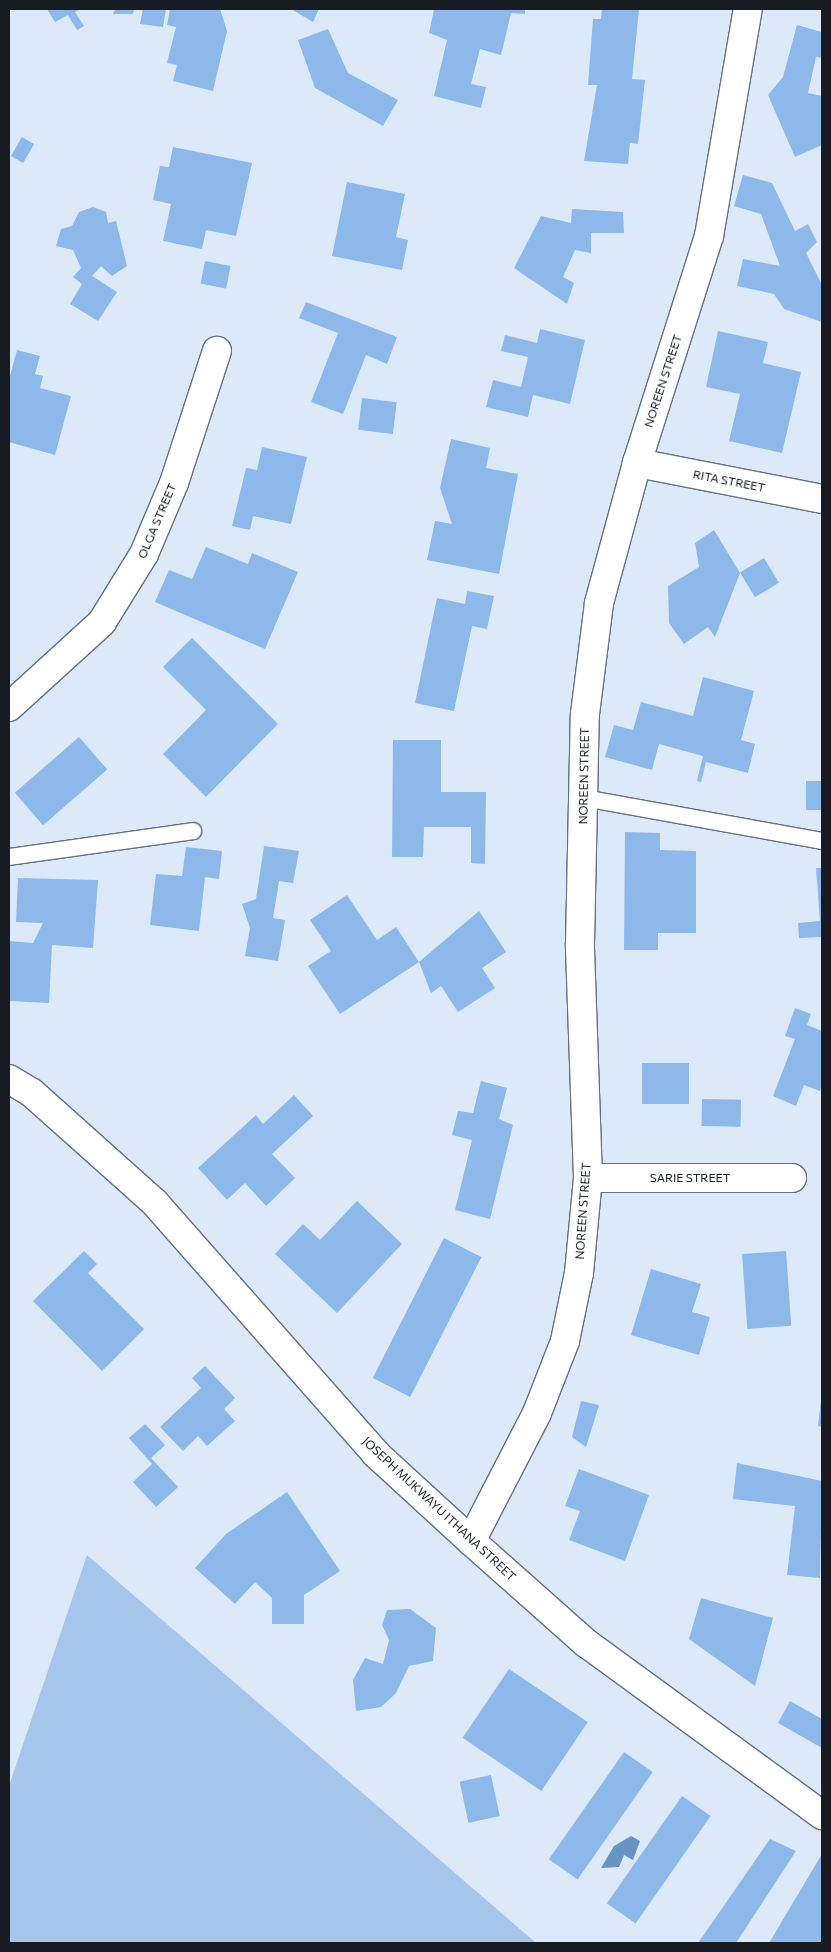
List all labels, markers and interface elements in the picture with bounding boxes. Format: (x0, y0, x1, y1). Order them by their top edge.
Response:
street label: NOREEN STREET (641, 333, 685, 429)
street label: RITA STREET (692, 467, 766, 495)
street label: OLGA STREET (135, 481, 179, 561)
street label: NOREEN STREET (576, 727, 592, 825)
street label: NOREEN STREET (572, 1162, 594, 1260)
street label: SARIE STREET (650, 1171, 730, 1185)
street label: JOSEPH MUKWAYU ITHANA STREET (359, 1434, 519, 1584)

